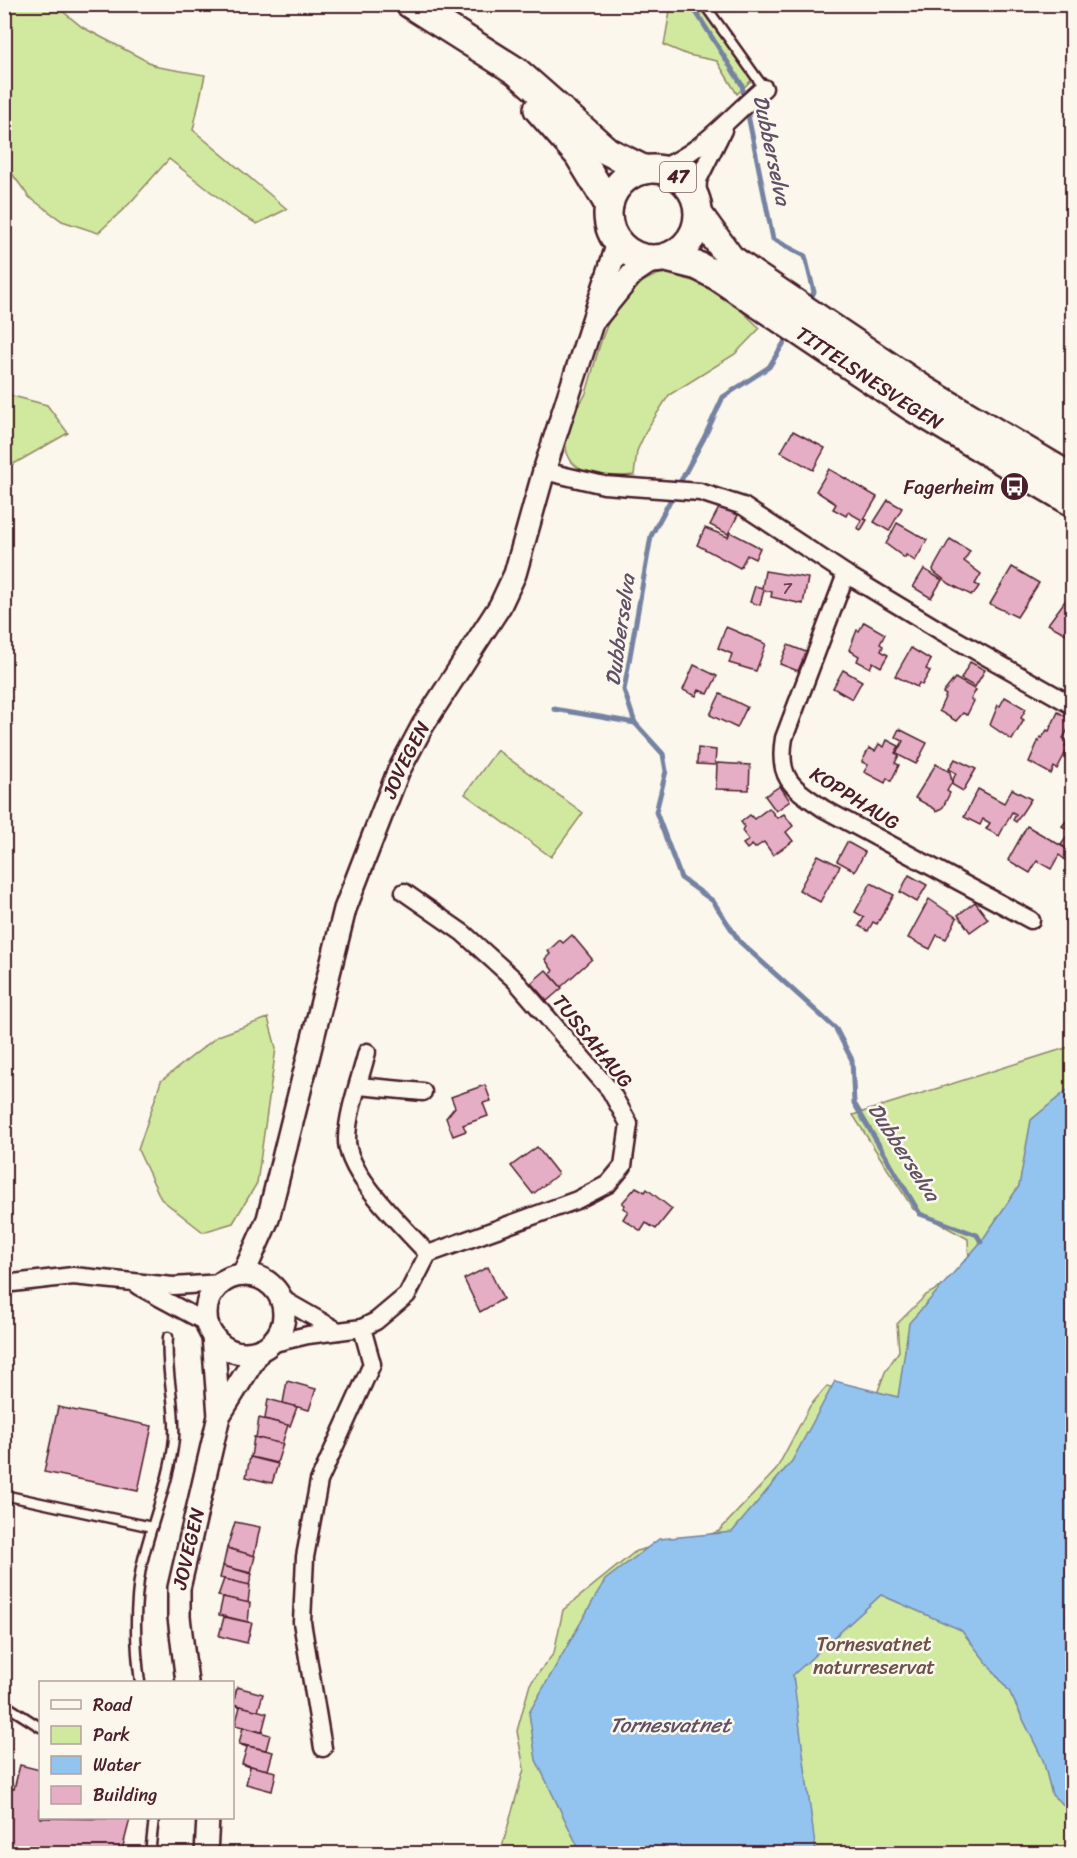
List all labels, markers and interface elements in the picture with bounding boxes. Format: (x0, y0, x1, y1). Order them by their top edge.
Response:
water label: Dubberselva (742, 91, 803, 210)
road number: 47 (660, 162, 696, 192)
street label: TITTELSNESVEGEN (788, 317, 950, 440)
place label: Fagerheim (903, 470, 994, 505)
bus stop icon: Fagerheim (999, 471, 1031, 503)
water label: Dubberselva (593, 570, 647, 688)
house number: 7 (782, 574, 792, 603)
street label: JOVEGEN (372, 715, 440, 805)
street label: KOPPHAUG (803, 757, 907, 840)
street label: TUSSAHAUG (543, 986, 642, 1096)
water label: Dubberselva (858, 1095, 951, 1211)
street label: JOVEGEN (162, 1504, 215, 1594)
park label: Tornesvatnet naturreservat (813, 1627, 935, 1685)
legend (39, 1681, 234, 1819)
text: Road (93, 1689, 133, 1721)
water label: Tornesvatnet (610, 1706, 733, 1744)
text: Park (93, 1719, 130, 1751)
text: Water (93, 1749, 142, 1781)
text: Building (93, 1779, 157, 1811)

